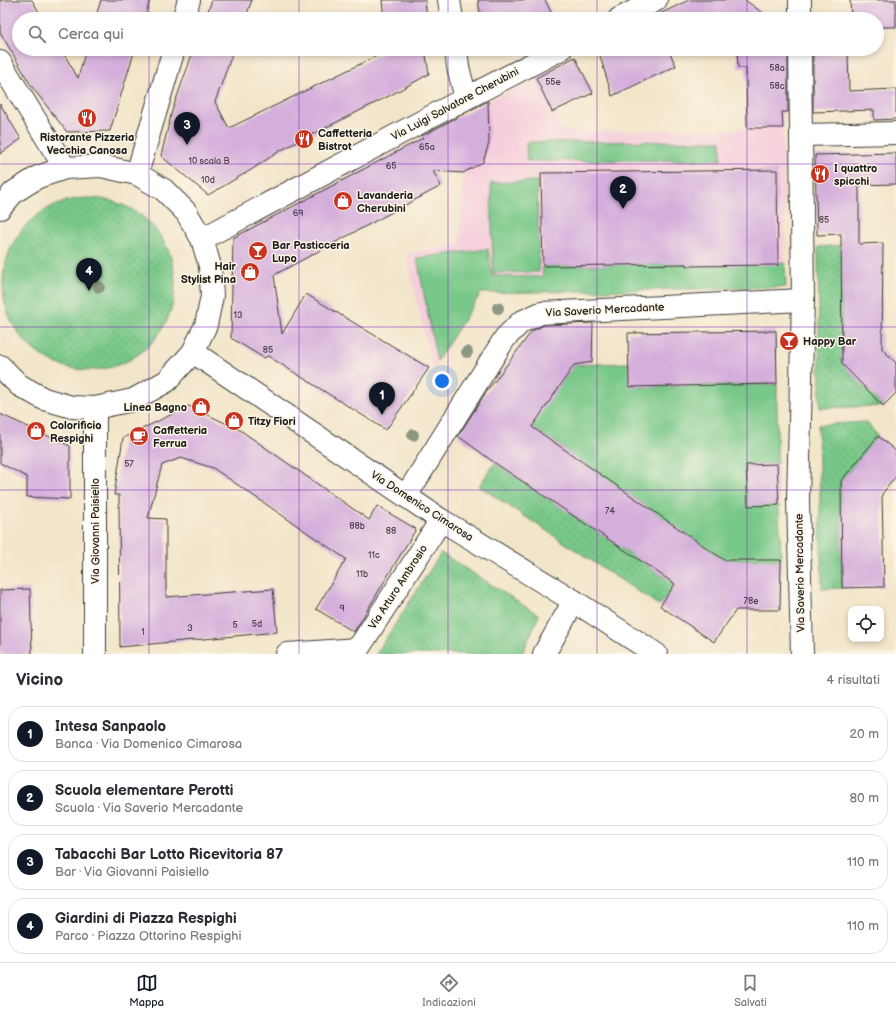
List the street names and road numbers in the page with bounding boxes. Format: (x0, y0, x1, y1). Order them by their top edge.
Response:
street label: Via Luigi Salvatore Cherubini (389, 65, 521, 143)
street label: Via Saverio Mercadante (545, 300, 665, 320)
street label: Via Domenico Cimarosa (368, 468, 476, 544)
street label: Via Giovanni Paisiello (89, 478, 102, 584)
street label: Via Saverio Mercadante (792, 513, 808, 633)
street label: Via Arturo Ambrosio (366, 542, 430, 632)

